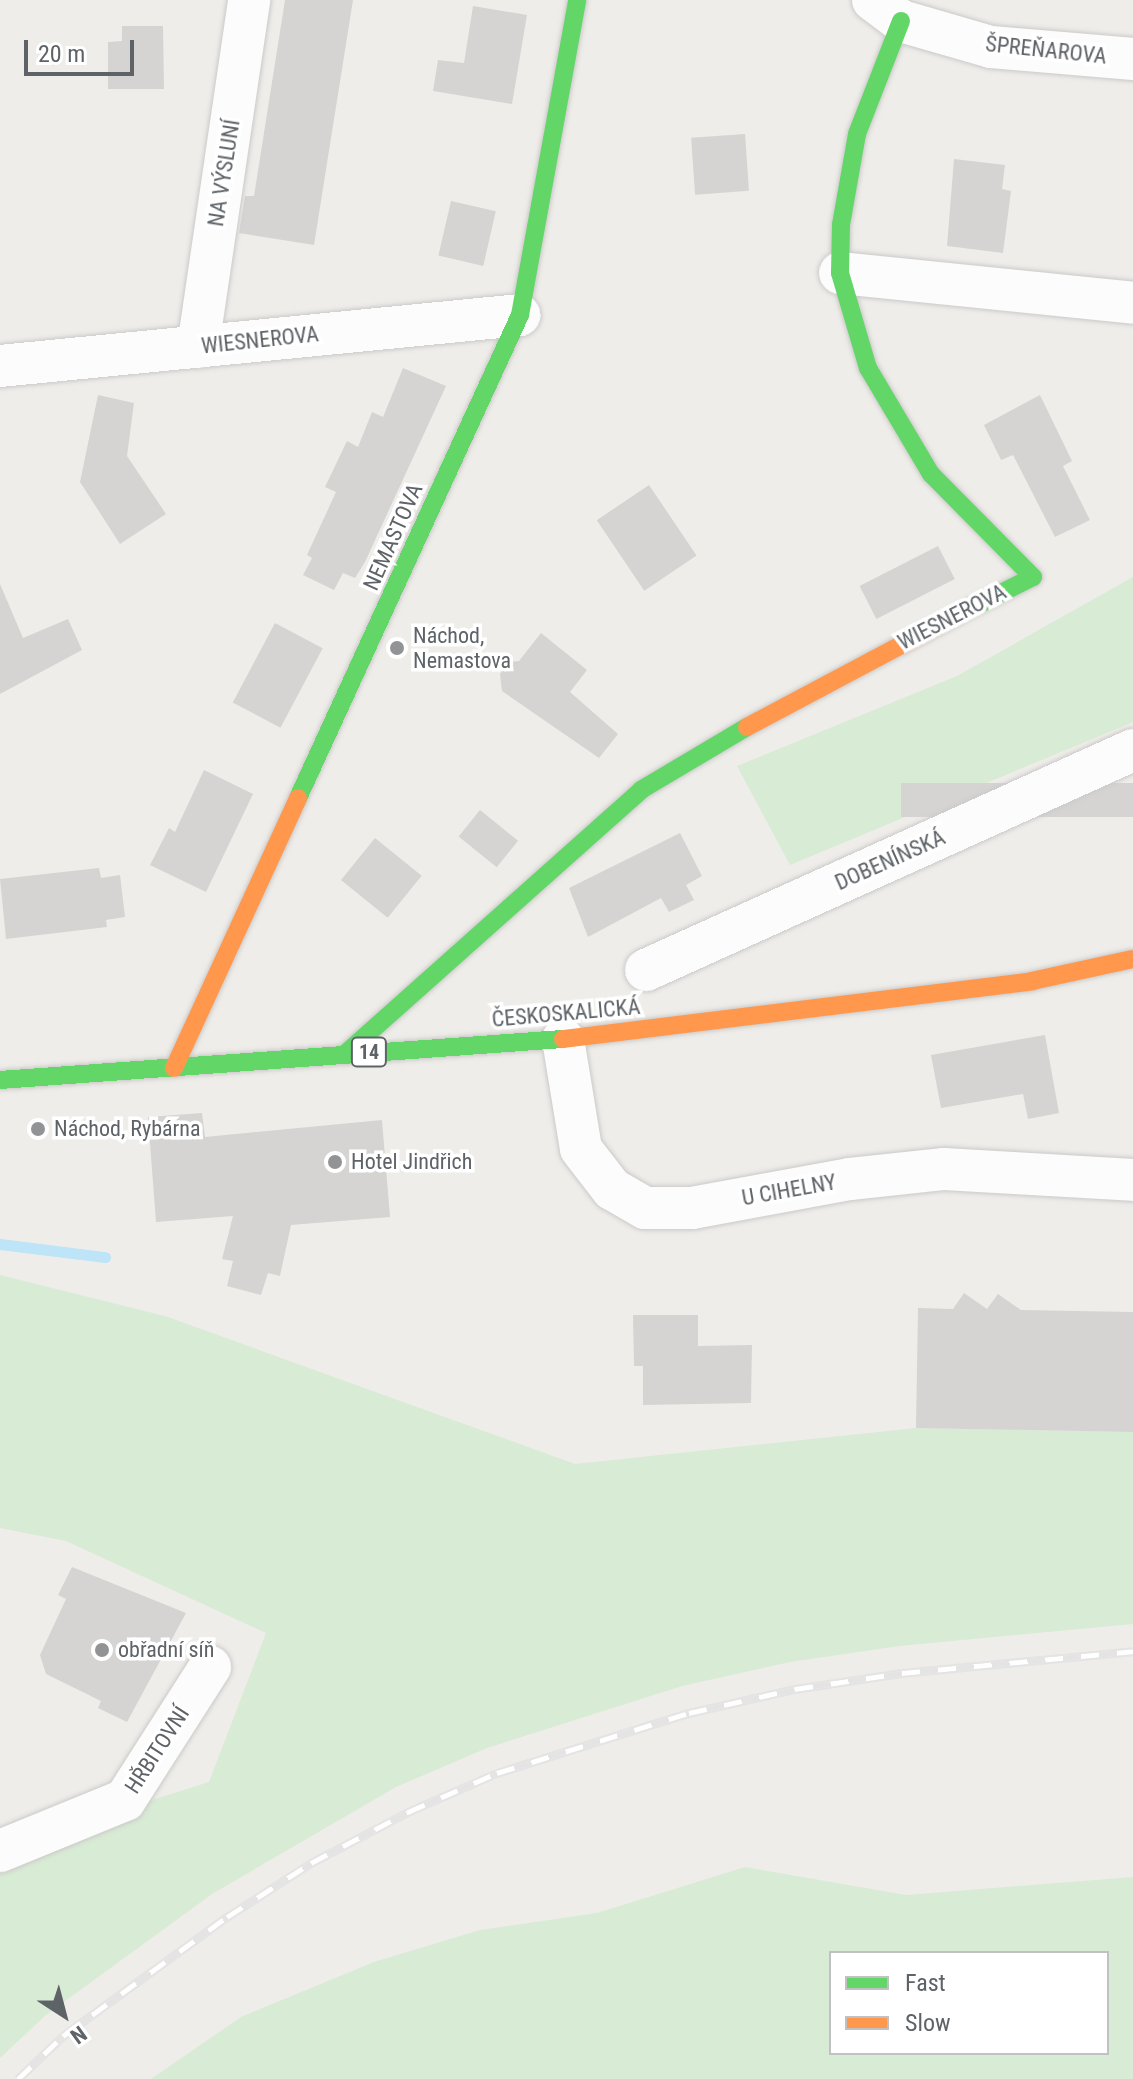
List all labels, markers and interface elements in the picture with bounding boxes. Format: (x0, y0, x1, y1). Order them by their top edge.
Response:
scale bar (28, 24, 138, 74)
street label: ŠPREŇAROVA (984, 31, 1108, 69)
text: 20 m (38, 40, 85, 68)
street label: NA VÝSLUNÍ (203, 118, 245, 228)
street label: WIESNEROVA (200, 321, 320, 359)
street label: NEMASTOVA (358, 480, 428, 594)
street label: WIESNEROVA (893, 578, 1011, 656)
place label: Náchod, Nemastova (413, 622, 511, 674)
marker: Náchod, Nemastova (388, 639, 406, 657)
street label: DOBENÍNSKÁ (831, 824, 949, 896)
street label: ČESKOSKALICKÁ (491, 993, 641, 1033)
road number: 14 (349, 1036, 389, 1068)
place label: Náchod, Rybárna (54, 1116, 200, 1142)
marker: Náchod, Rybárna (29, 1120, 47, 1138)
place label: Hotel Jindřich (351, 1149, 472, 1175)
marker: Hotel Jindřich (326, 1153, 344, 1171)
street label: U CIHELNY (740, 1169, 838, 1211)
place label: obřadní síň (118, 1637, 214, 1663)
marker: obřadní síň (93, 1641, 111, 1659)
street label: HŘBITOVNÍ (119, 1702, 195, 1798)
legend (829, 1951, 1109, 2055)
text: Fast (905, 1969, 946, 1997)
north arrow (24, 1975, 104, 2055)
text: Slow (905, 2009, 951, 2037)
text: N (66, 2021, 91, 2049)

